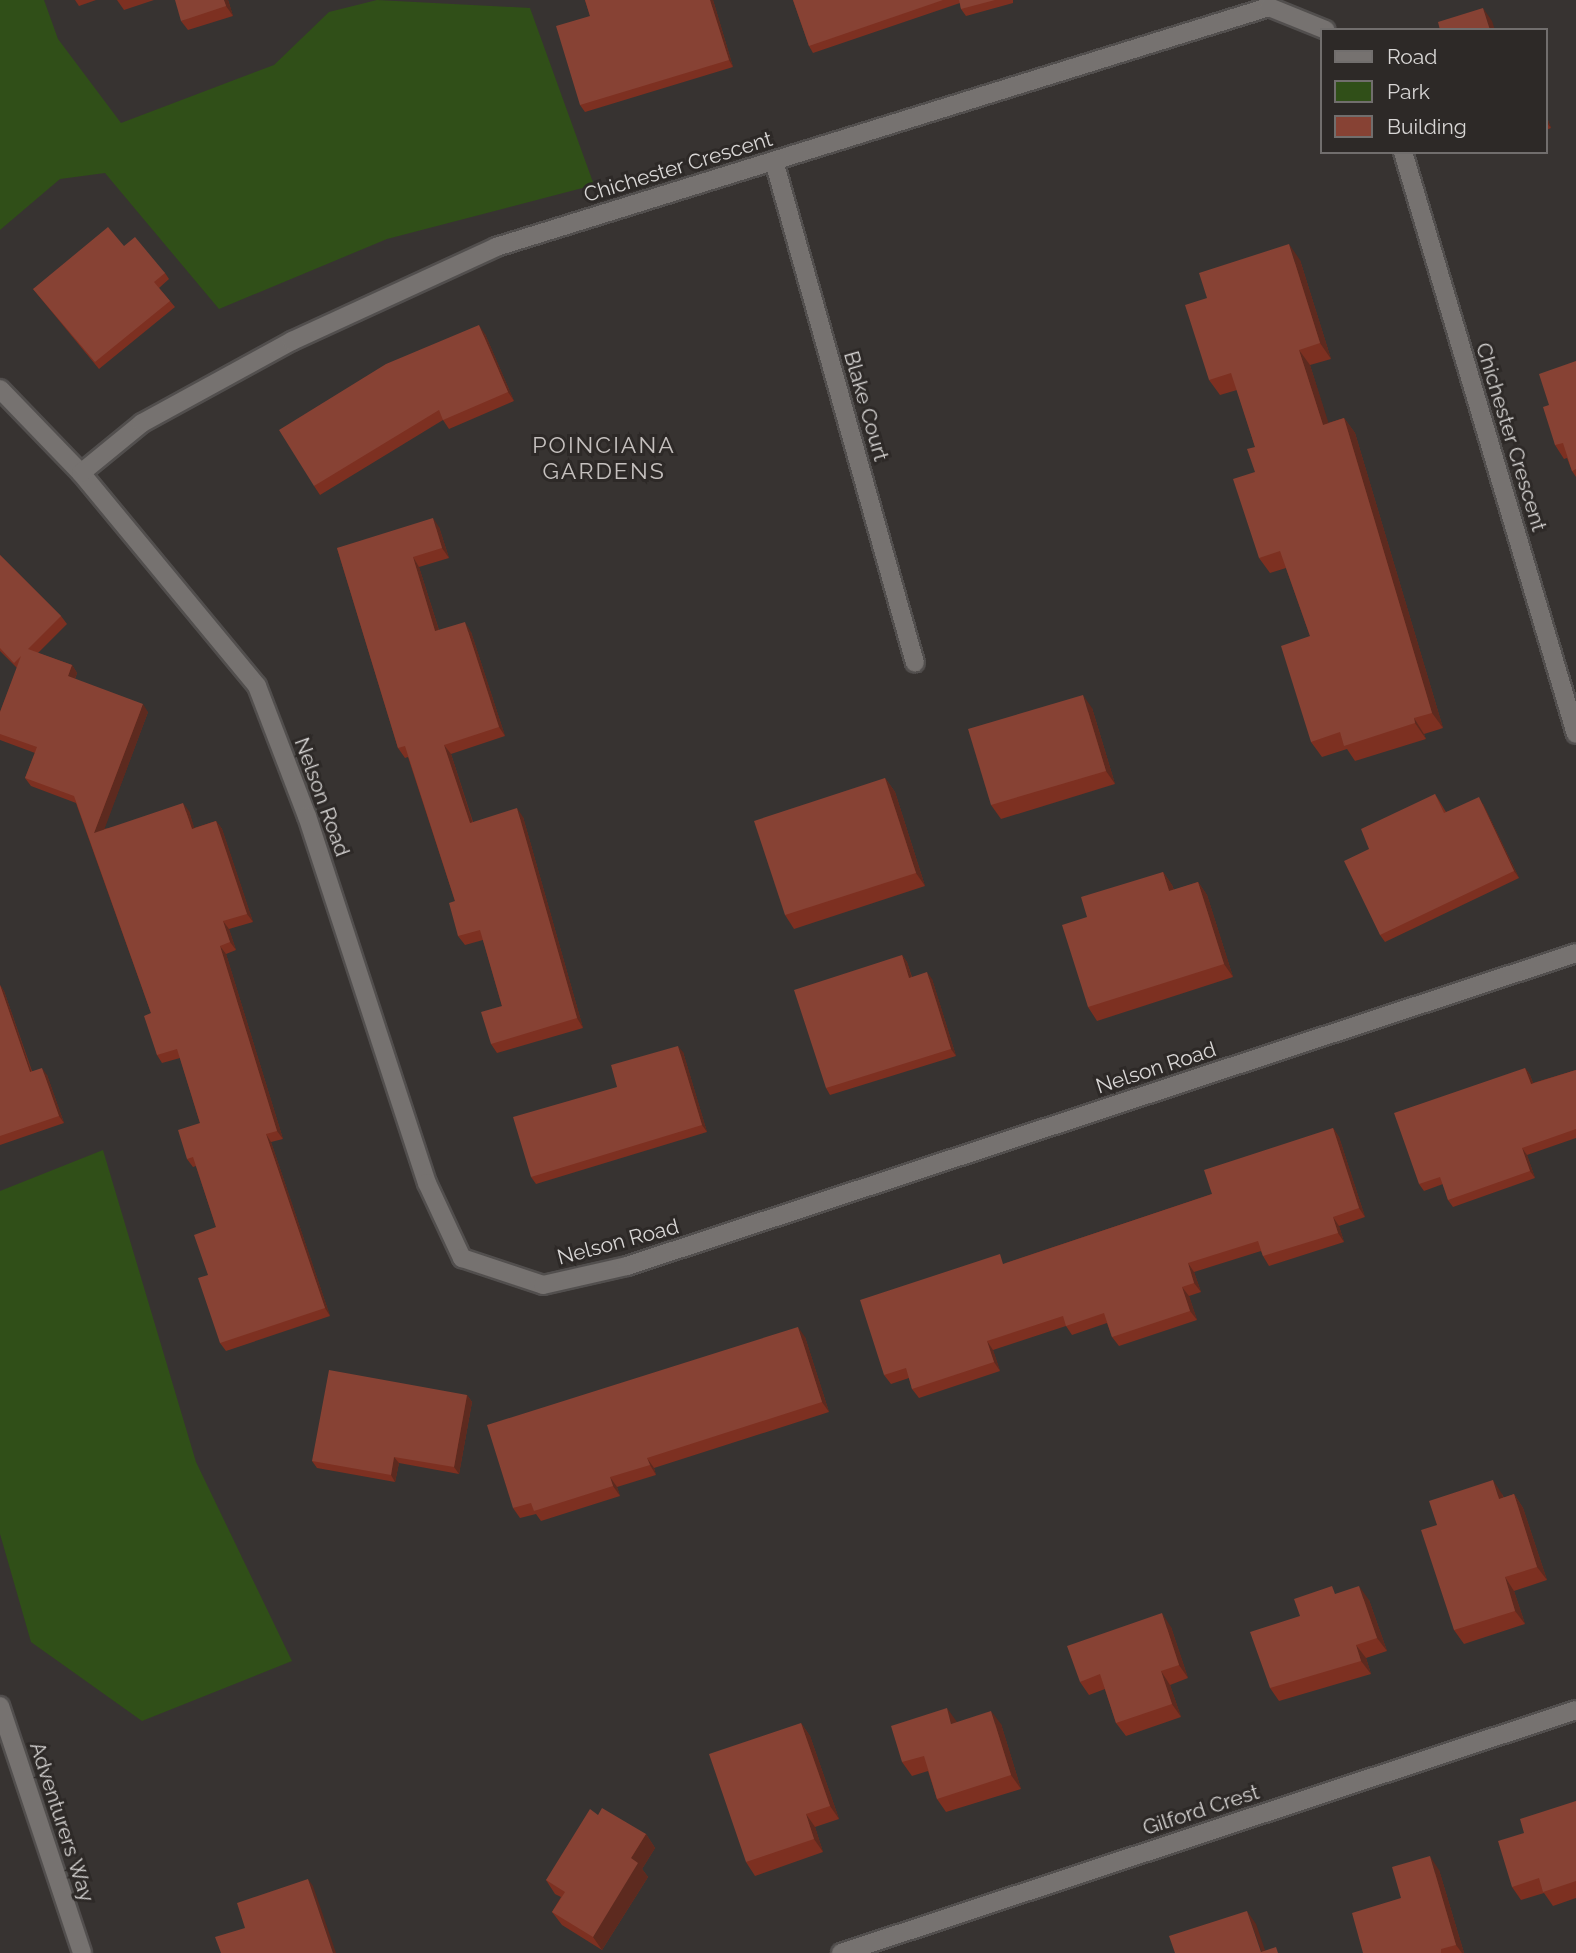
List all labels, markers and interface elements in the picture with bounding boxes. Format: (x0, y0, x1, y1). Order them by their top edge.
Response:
legend (1320, 28, 1548, 154)
text: Road (1387, 44, 1437, 69)
text: Park (1387, 79, 1430, 104)
text: Building (1387, 114, 1467, 139)
street label: Chichester Crescent (581, 126, 775, 208)
street label: Chichester Crescent (1470, 340, 1552, 534)
street label: Blake Court (838, 348, 894, 464)
district label: POINCIANA GARDENS (533, 431, 675, 485)
street label: Nelson Road (289, 734, 355, 860)
street label: Nelson Road (1093, 1037, 1219, 1099)
street label: Nelson Road (555, 1214, 681, 1270)
street label: Adventurers Way (24, 1739, 100, 1905)
street label: Gilford Crest (1140, 1779, 1262, 1841)

